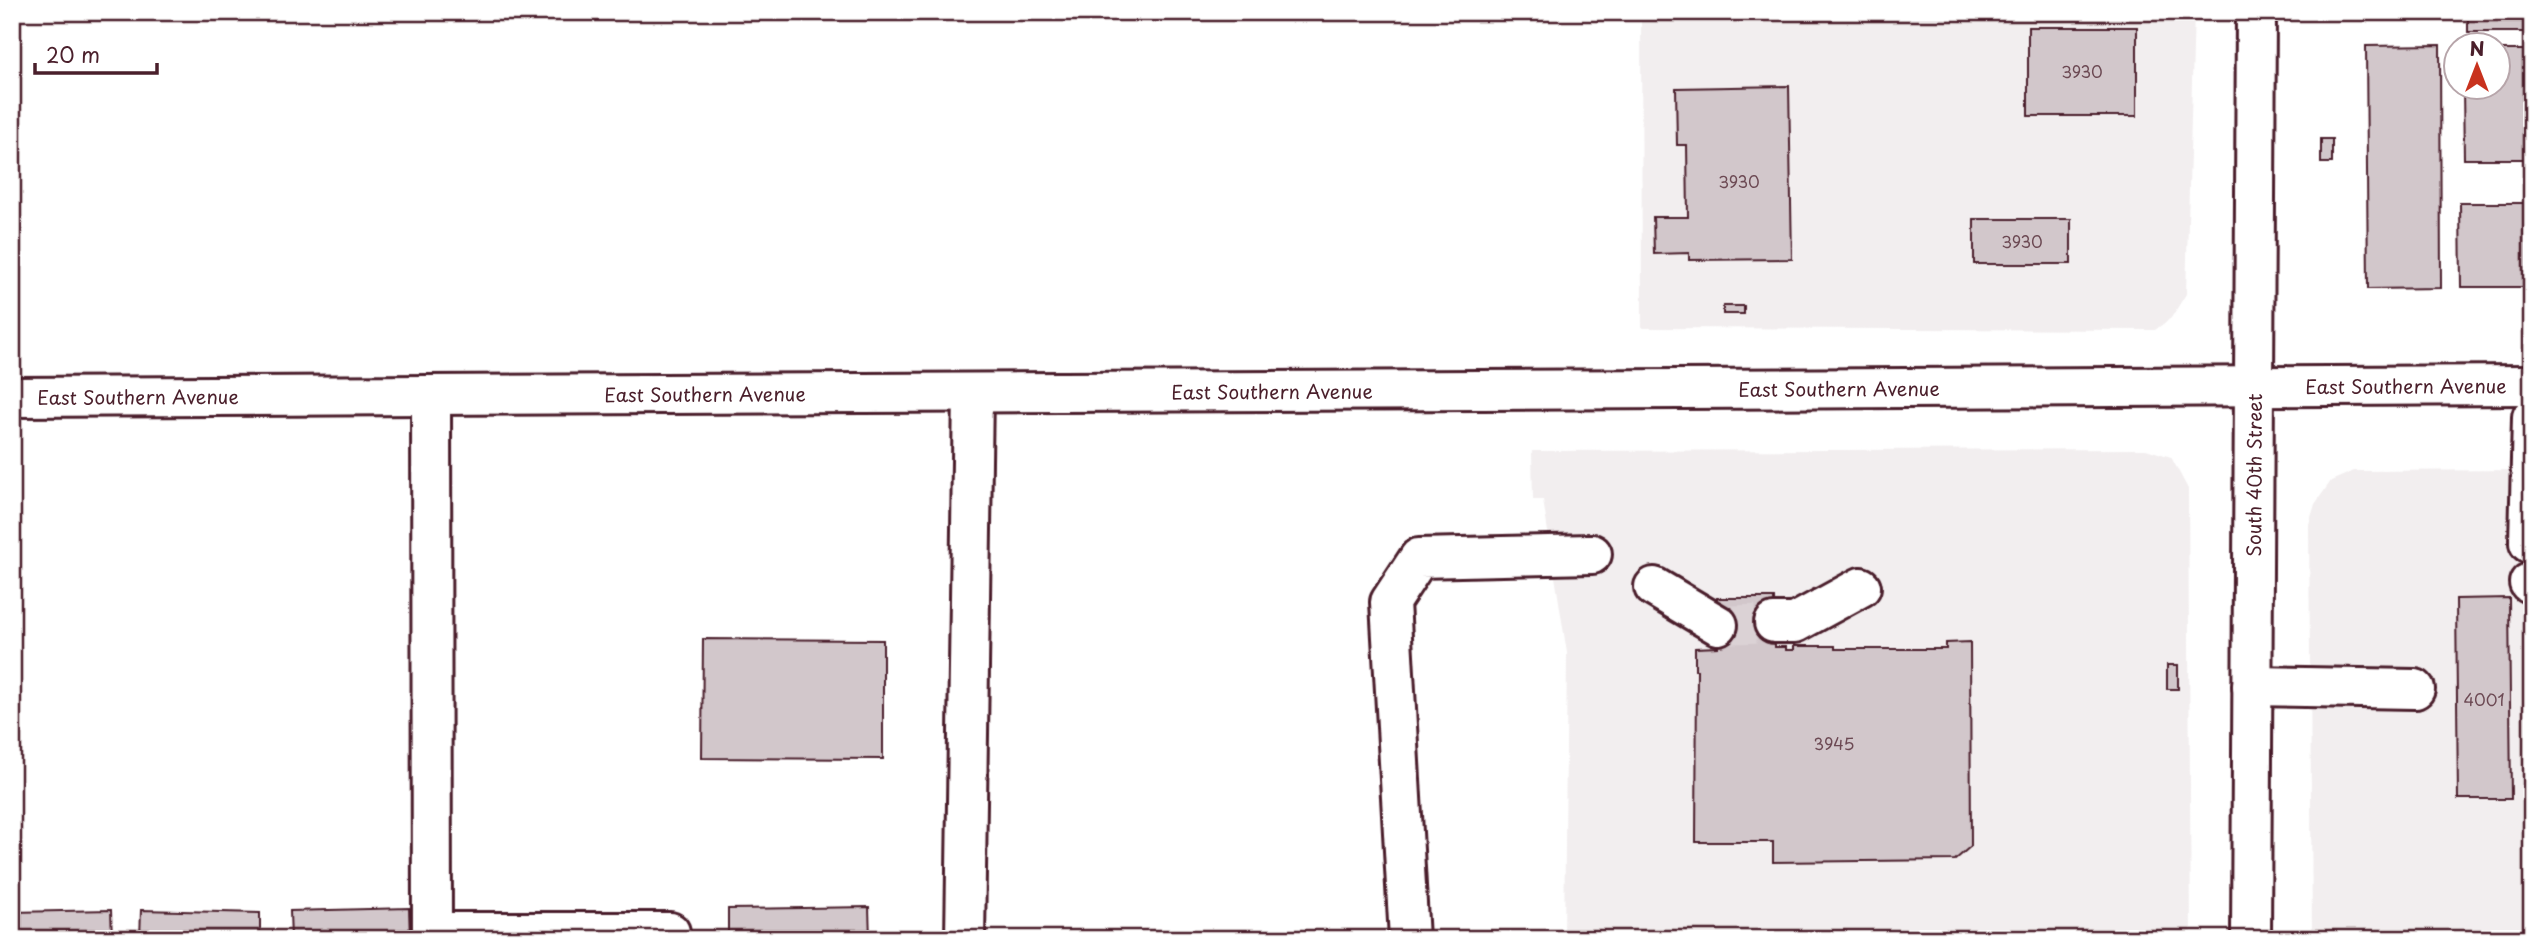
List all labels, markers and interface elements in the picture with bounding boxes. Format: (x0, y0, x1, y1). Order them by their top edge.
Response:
scale bar (35, 32, 158, 76)
north arrow (2442, 32, 2512, 102)
text: N (2469, 34, 2485, 62)
text: 20 m (46, 38, 100, 70)
house number: 3930 (2061, 59, 2103, 83)
house number: 3930 (1718, 169, 1760, 193)
house number: 3930 (2001, 229, 2043, 253)
street label: East Southern Avenue (2305, 371, 2507, 400)
street label: East Southern Avenue (1738, 374, 1940, 403)
street label: East Southern Avenue (1171, 377, 1373, 405)
street label: East Southern Avenue (604, 379, 806, 408)
street label: East Southern Avenue (37, 382, 239, 411)
street label: South 40th Street (2239, 393, 2268, 557)
house number: 4001 (2463, 687, 2505, 711)
house number: 3945 (1814, 731, 1854, 755)

